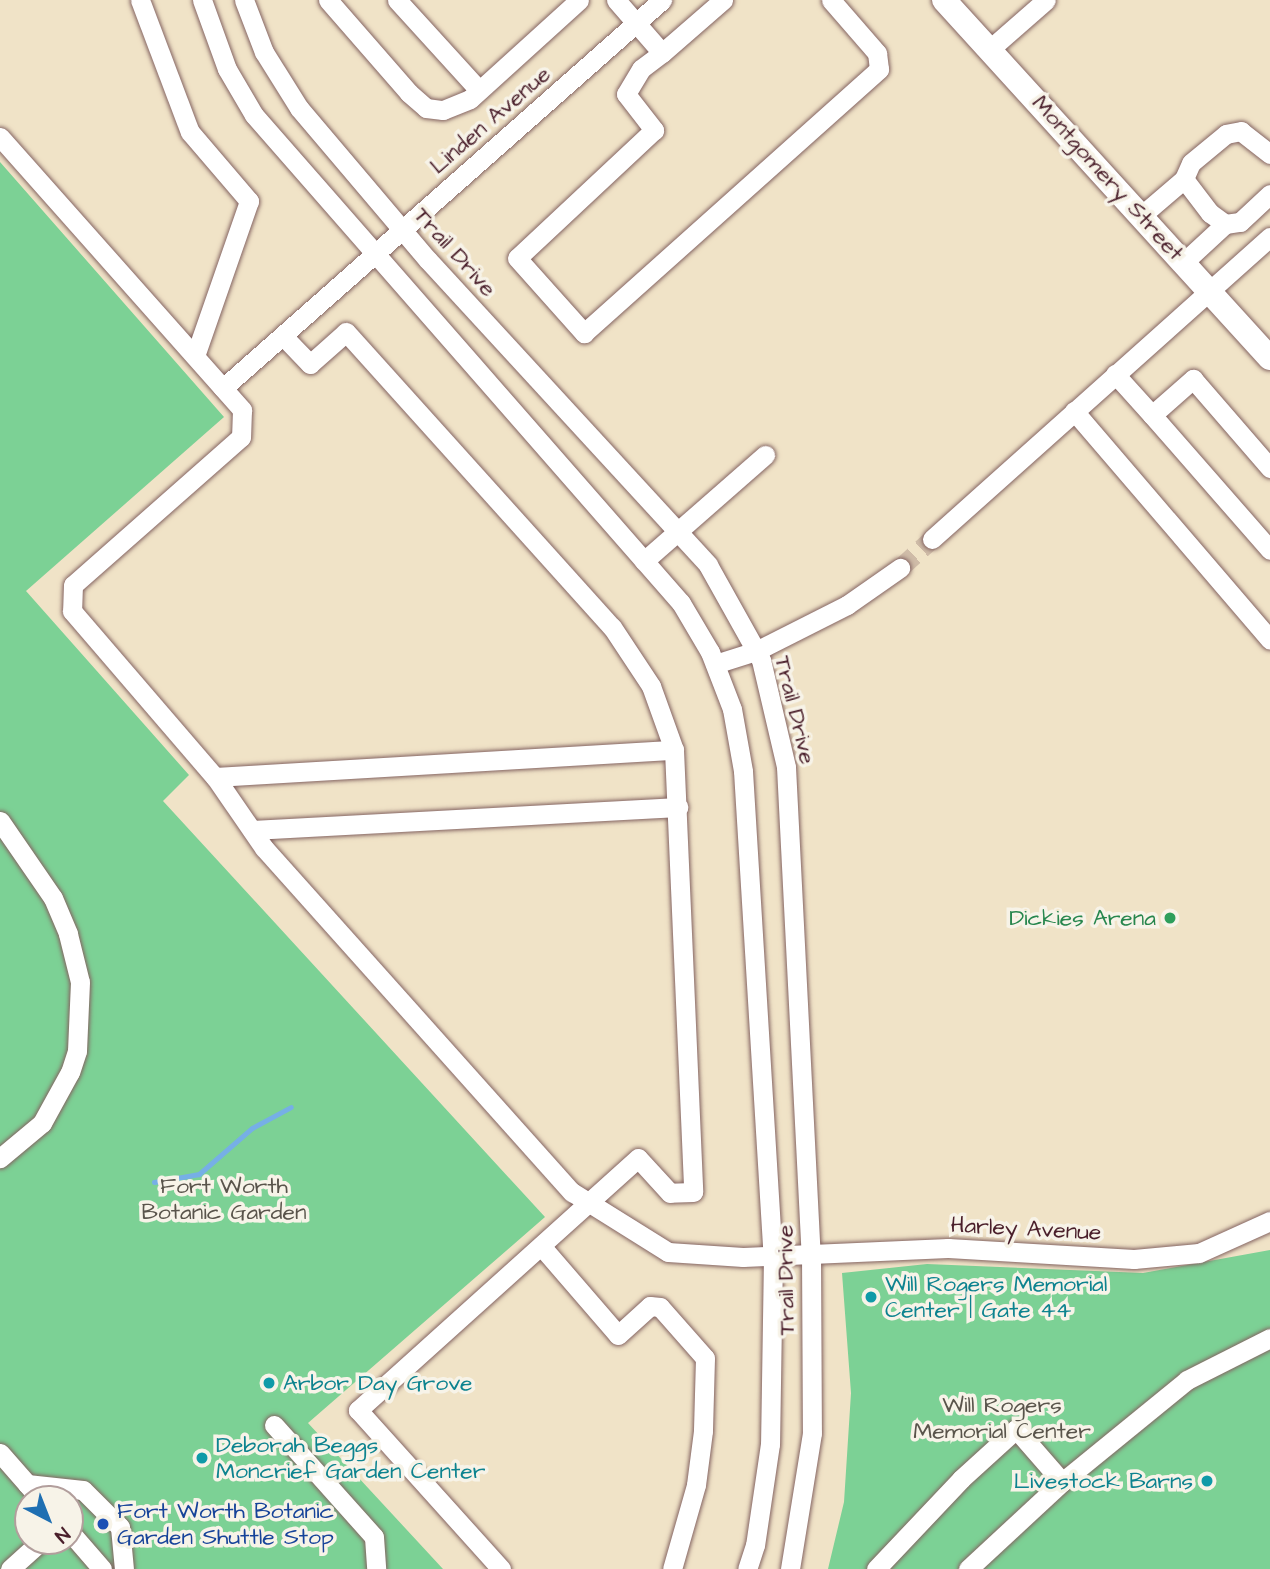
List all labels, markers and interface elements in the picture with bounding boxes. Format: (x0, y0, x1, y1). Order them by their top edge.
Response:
street label: Linden Avenue (424, 60, 556, 180)
street label: Montgomery Street (1026, 89, 1190, 267)
street label: Trail Drive (408, 202, 502, 302)
street label: Trail Drive (768, 653, 822, 767)
place label: Dickies Arena (1009, 904, 1156, 932)
marker: Dickies Arena (1162, 910, 1178, 926)
park label: Fort Worth Botanic Garden (141, 1172, 307, 1226)
street label: Harley Avenue (950, 1211, 1102, 1247)
street label: Trail Drive (771, 1225, 801, 1335)
place label: Will Rogers Memorial Center | Gate 44 (885, 1270, 1107, 1324)
marker: Will Rogers Memorial Center | Gate 44 (863, 1289, 879, 1305)
place label: Arbor Day Grove (283, 1369, 473, 1397)
marker: Arbor Day Grove (261, 1375, 277, 1391)
park label: Will Rogers Memorial Center (913, 1391, 1091, 1445)
place label: Deborah Beggs Moncrief Garden Center (216, 1431, 485, 1485)
marker: Deborah Beggs Moncrief Garden Center (194, 1450, 210, 1466)
place label: Livestock Barns (1014, 1467, 1193, 1495)
marker: Livestock Barns (1199, 1473, 1215, 1489)
north arrow (14, 1485, 84, 1555)
place label: Fort Worth Botanic Garden Shuttle Stop (117, 1497, 334, 1551)
marker: Fort Worth Botanic Garden Shuttle Stop (95, 1516, 111, 1532)
text: N (49, 1520, 76, 1549)

